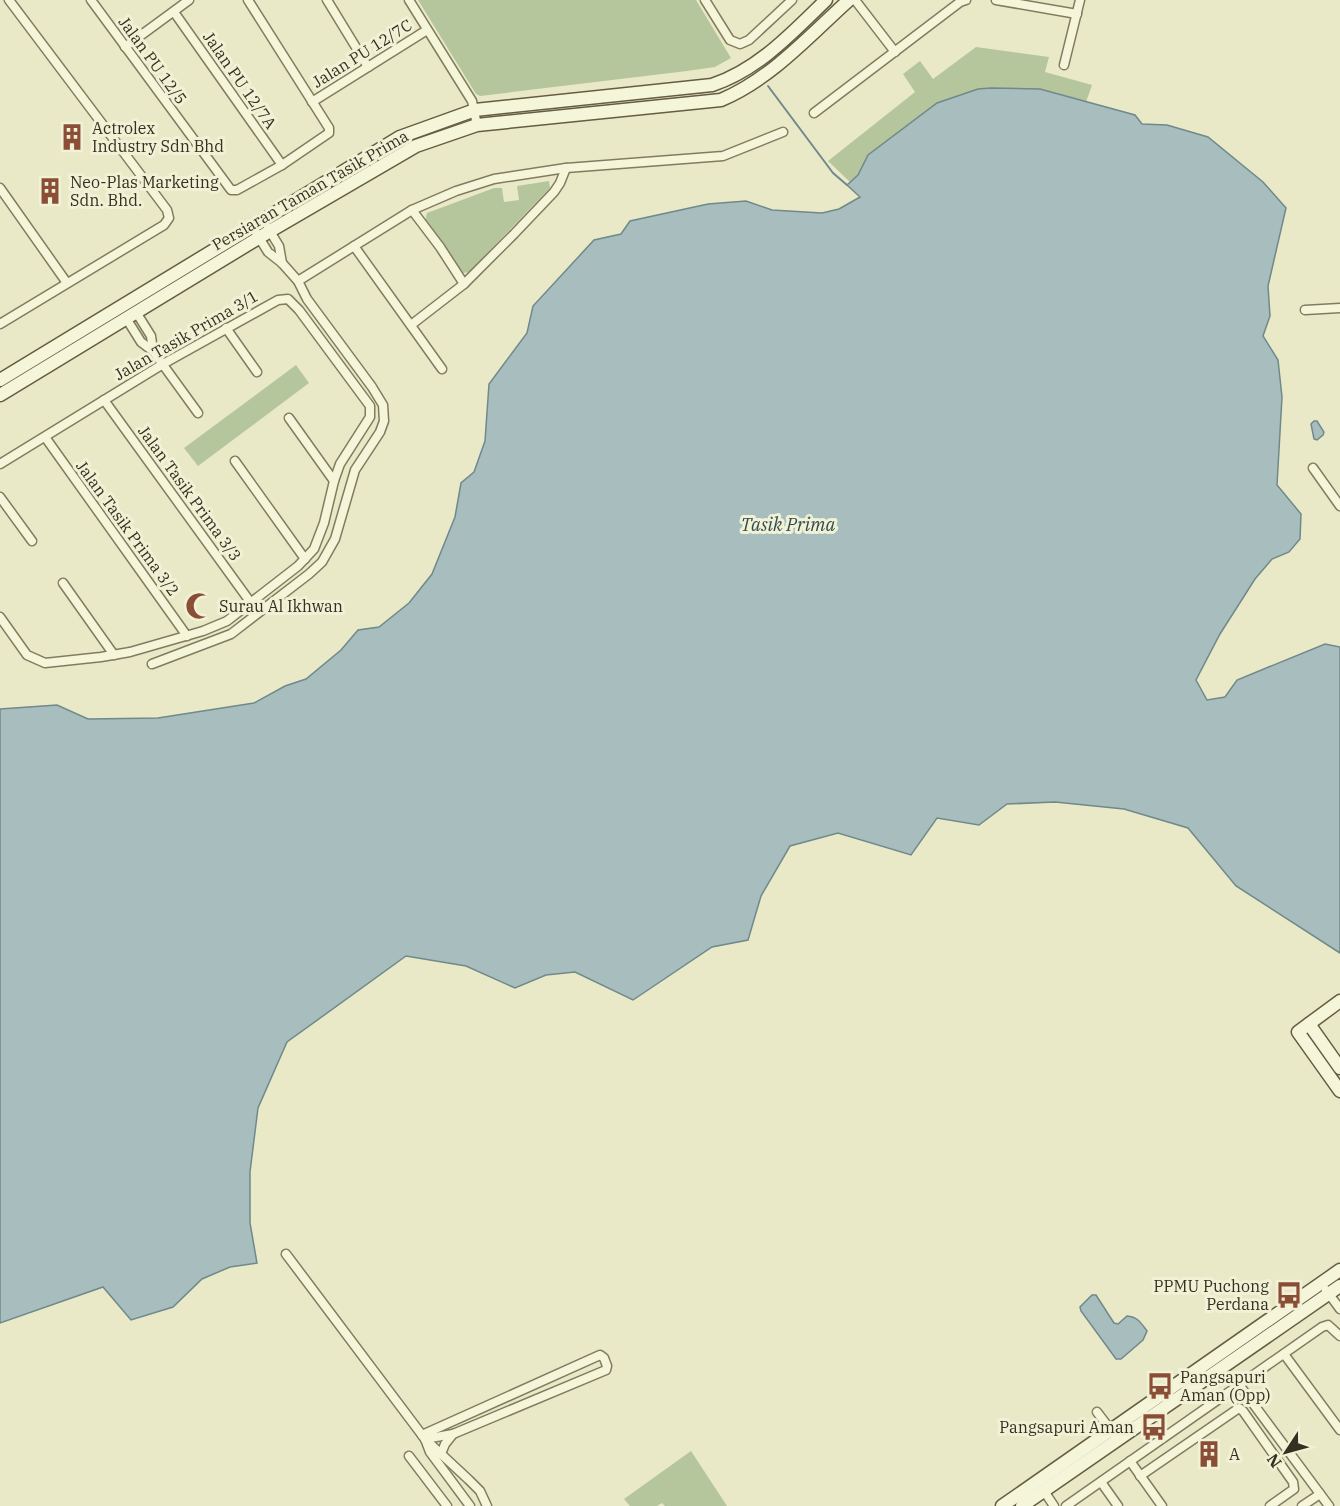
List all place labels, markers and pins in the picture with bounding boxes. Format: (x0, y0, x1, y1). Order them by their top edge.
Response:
place label: Actrolex Industry Sdn Bhd (92, 118, 224, 156)
building icon: Actrolex Industry Sdn Bhd (57, 122, 87, 152)
place label: Neo-Plas Marketing Sdn. Bhd. (70, 172, 219, 210)
building icon: Neo-Plas Marketing Sdn. Bhd. (35, 176, 65, 206)
mosque icon: Surau Al Ikhwan (184, 591, 214, 621)
place label: Surau Al Ikhwan (219, 596, 343, 616)
place label: PPMU Puchong Perdana (1153, 1276, 1269, 1314)
bus stop icon: PPMU Puchong Perdana (1274, 1280, 1304, 1310)
place label: Pangsapuri Aman (Opp) (1180, 1367, 1271, 1405)
bus stop icon: Pangsapuri Aman (Opp) (1145, 1371, 1175, 1401)
bus stop icon: Pangsapuri Aman (1139, 1412, 1169, 1442)
place label: Pangsapuri Aman (999, 1417, 1134, 1437)
building icon: A (1194, 1439, 1224, 1469)
place label: A (1229, 1444, 1240, 1464)

